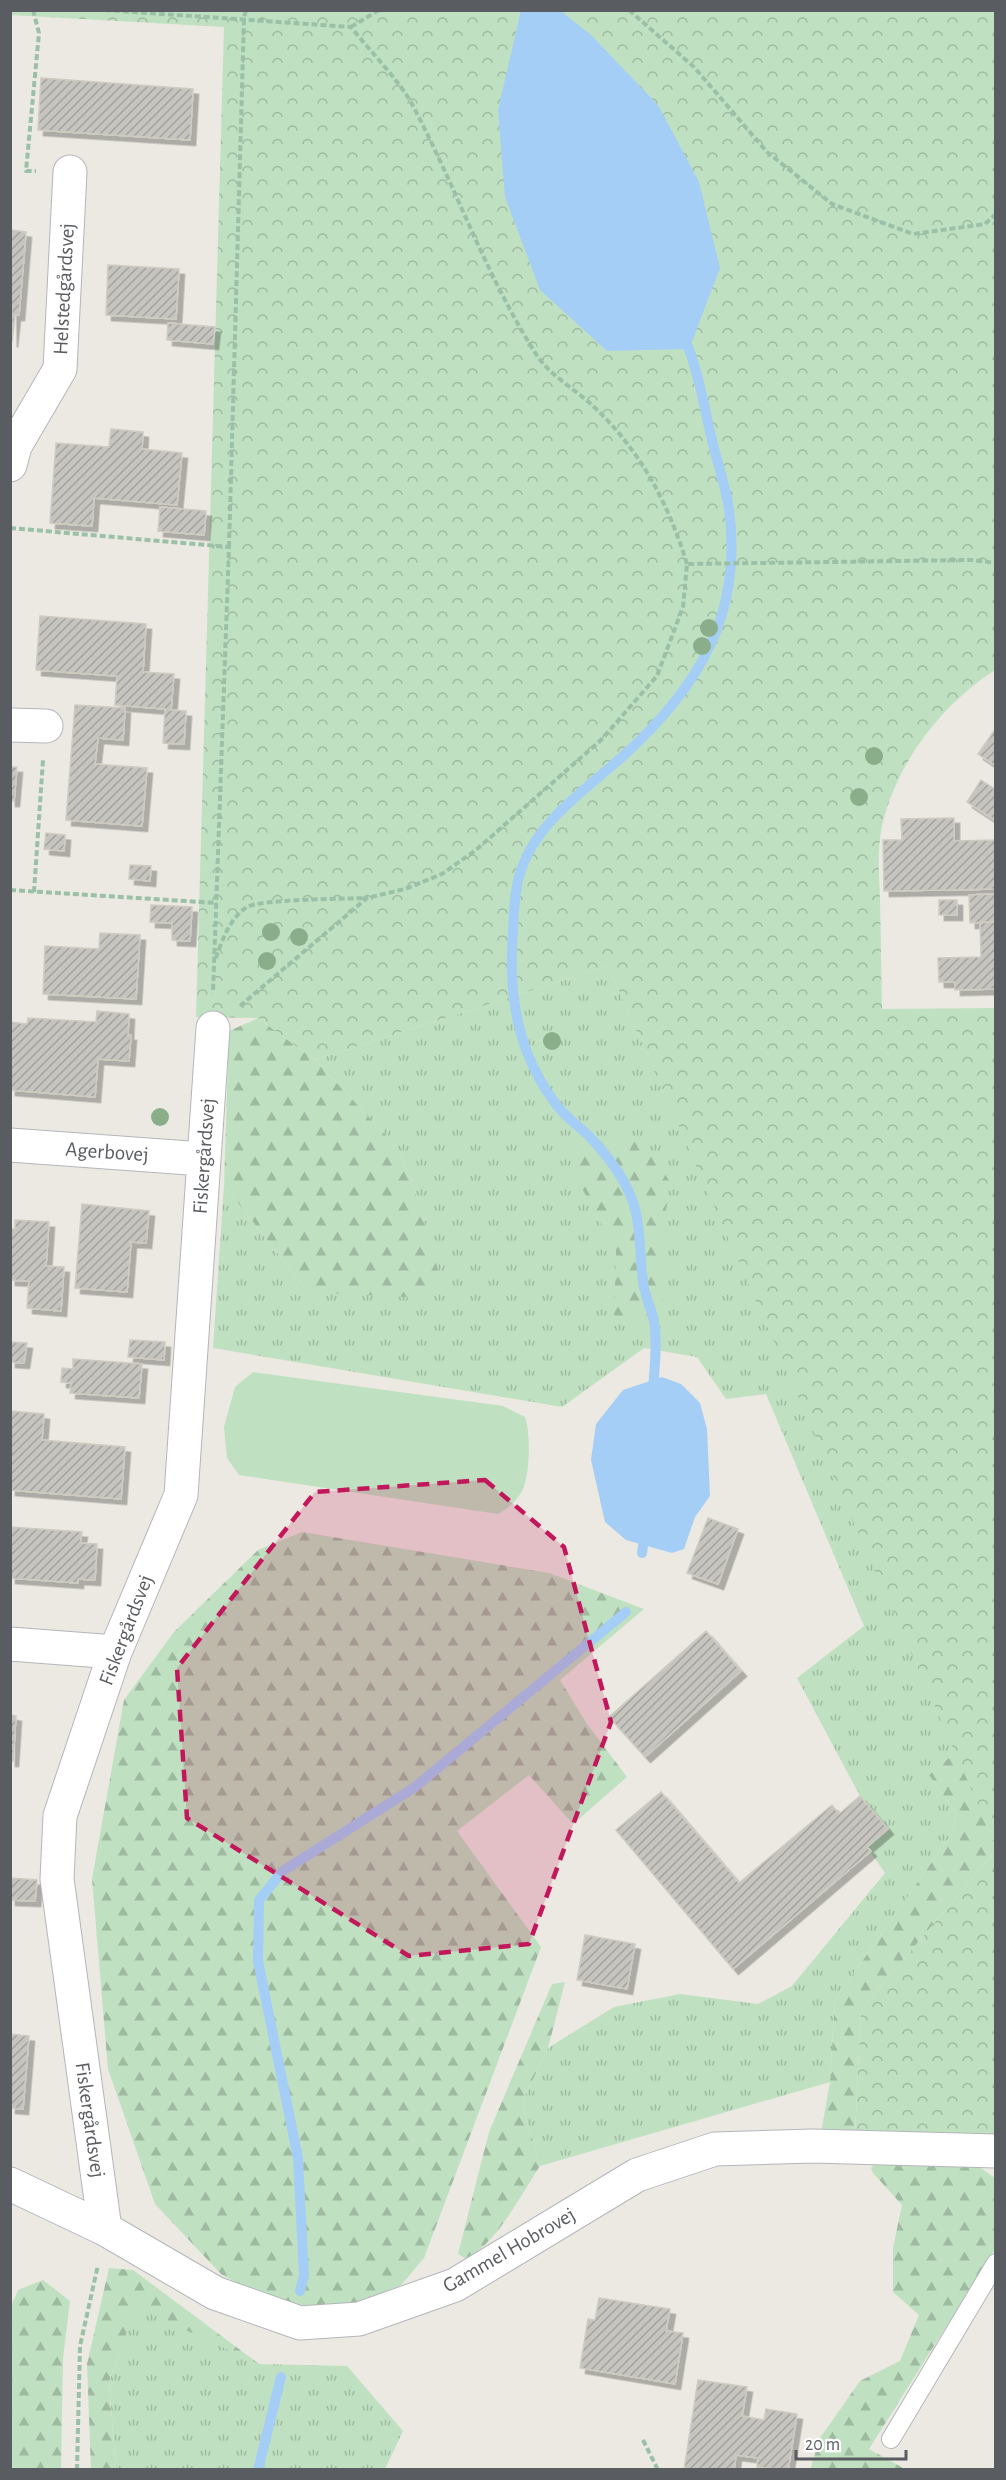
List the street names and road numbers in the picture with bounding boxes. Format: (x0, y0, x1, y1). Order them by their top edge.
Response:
street label: Helstedgårdsvej (50, 222, 78, 356)
street label: Fiskergårdsvej (189, 1097, 219, 1215)
street label: Agerbovej (65, 1139, 149, 1165)
street label: Fiskergårdsvej (95, 1572, 157, 1688)
street label: Fiskergårdsvej (72, 2061, 108, 2179)
street label: Gammel Hobrovej (439, 2204, 579, 2296)

